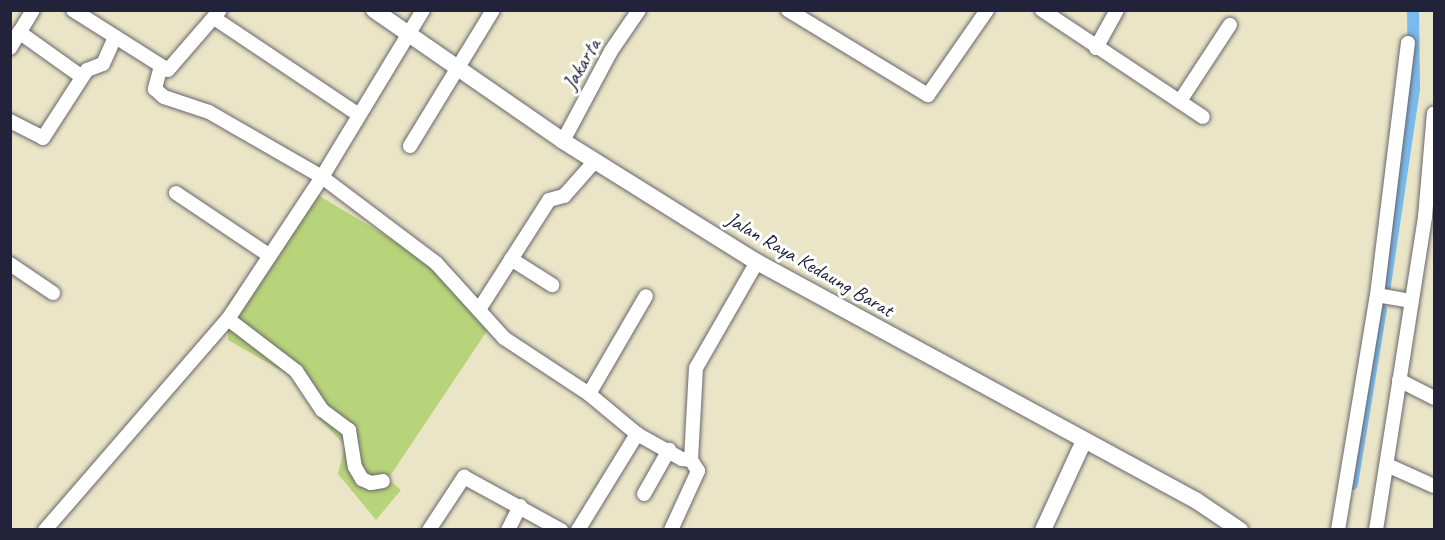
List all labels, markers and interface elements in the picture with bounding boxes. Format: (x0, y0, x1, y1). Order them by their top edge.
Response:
street label: Jakarta (557, 34, 605, 94)
street label: Jalan Raya Kedaung Barat (722, 206, 898, 322)

